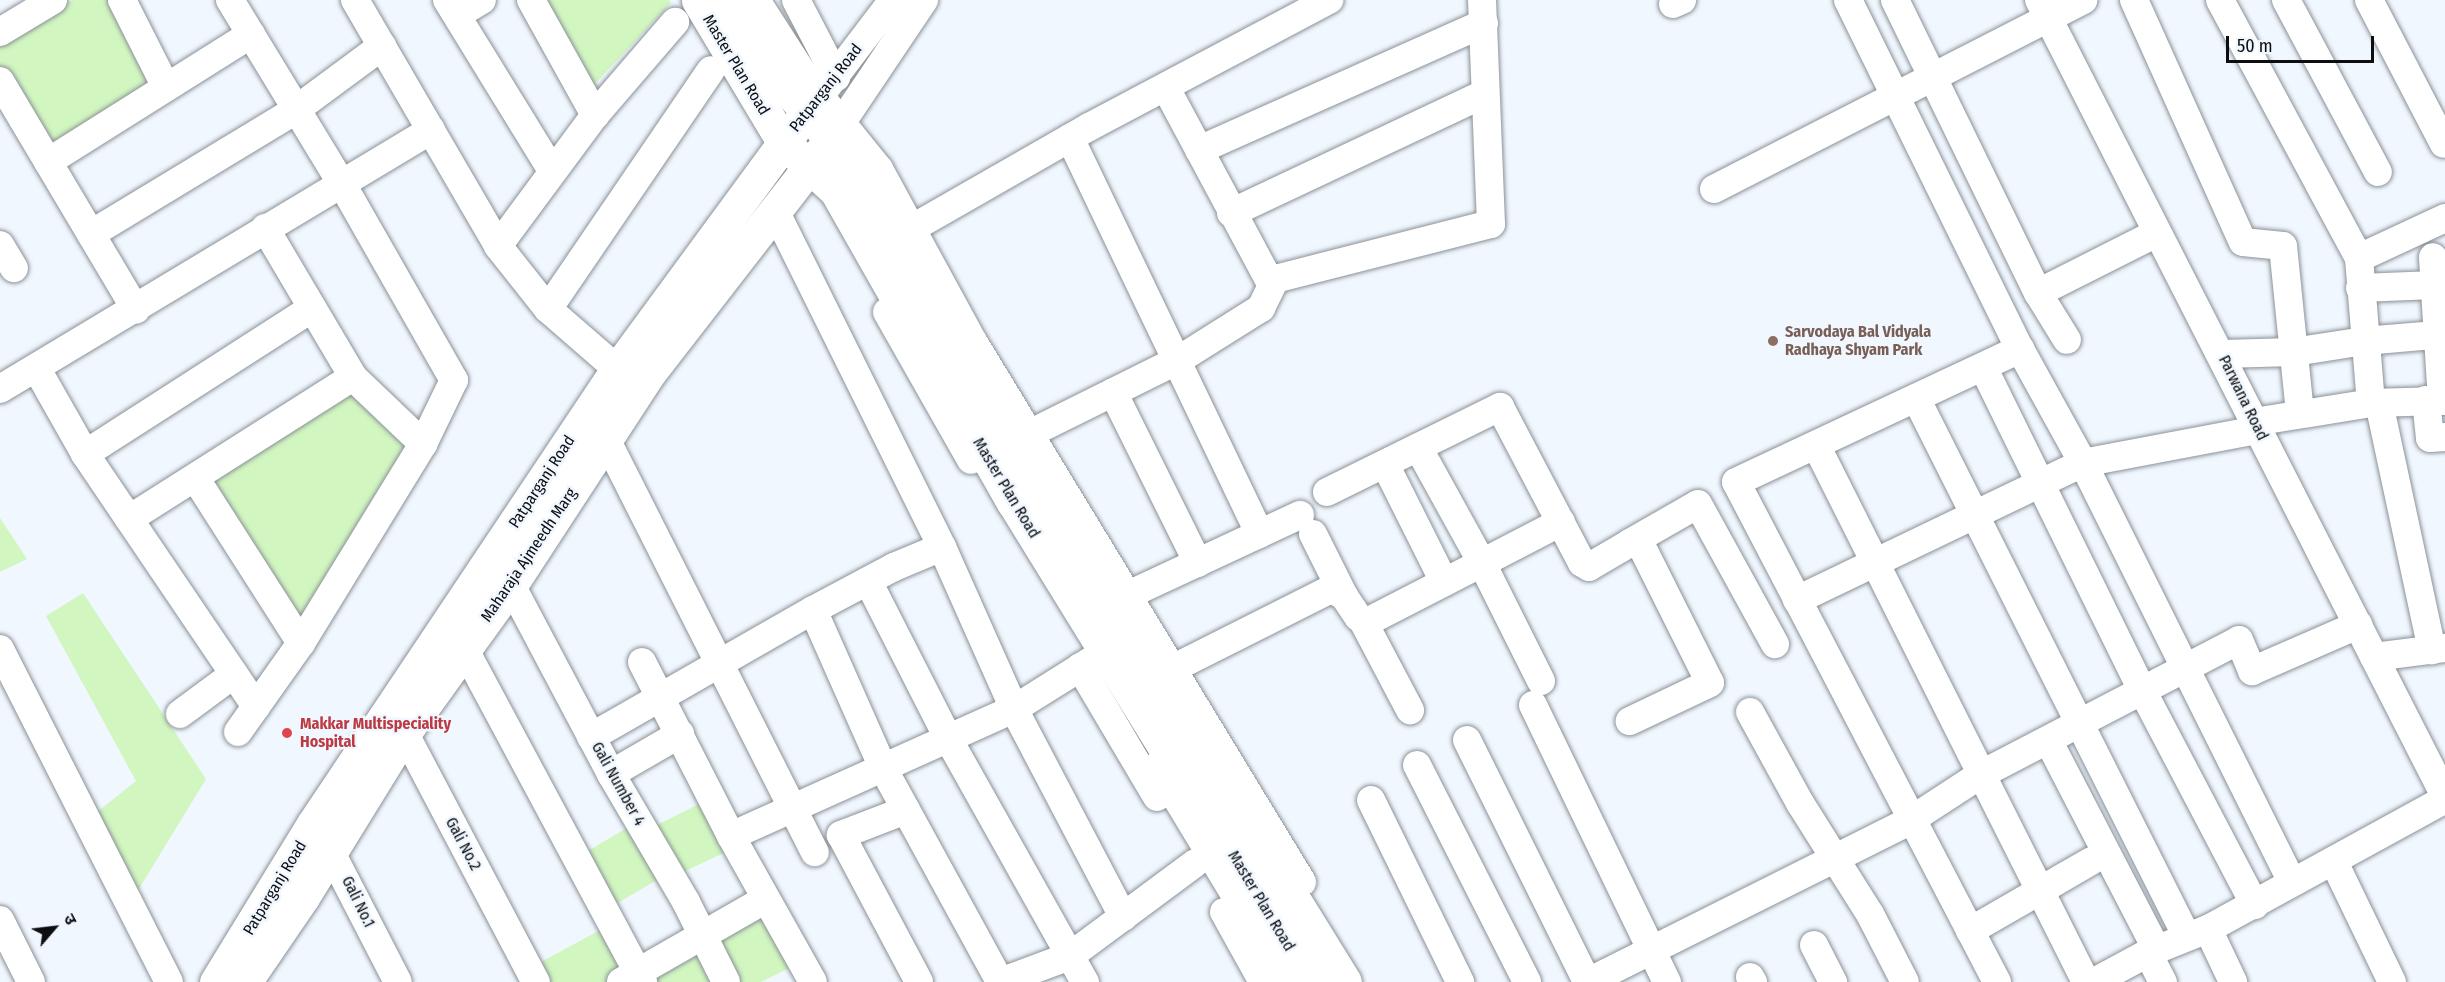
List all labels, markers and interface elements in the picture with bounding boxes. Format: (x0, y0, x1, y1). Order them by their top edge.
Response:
street label: Master Plan Road (698, 11, 774, 119)
scale bar (2229, 24, 2378, 62)
text: 50 m (2237, 35, 2273, 57)
street label: Patparganj Road (786, 40, 866, 136)
place label: Sarvodaya Bal Vidyala Radhaya Shyam Park (1785, 322, 1931, 360)
marker: Sarvodaya Bal Vidyala Radhaya Shyam Park (1766, 334, 1780, 348)
street label: Parwana Road (2214, 352, 2272, 444)
street label: Patparganj Road (505, 432, 579, 532)
street label: Master Plan Road (968, 434, 1044, 542)
street label: Maharaja Ajmeedh Marg (477, 484, 581, 626)
place label: Makkar Multispeciality Hospital (300, 714, 451, 752)
marker: Makkar Multispeciality Hospital (278, 724, 296, 742)
street label: Gali Number 4 (587, 739, 649, 829)
street label: Gali No.2 (441, 814, 485, 874)
street label: Patparganj Road (239, 837, 311, 939)
street label: Master Plan Road (1223, 847, 1299, 955)
street label: Gali No.1 (337, 873, 379, 931)
north arrow (24, 898, 84, 958)
text: उ (60, 911, 81, 928)

